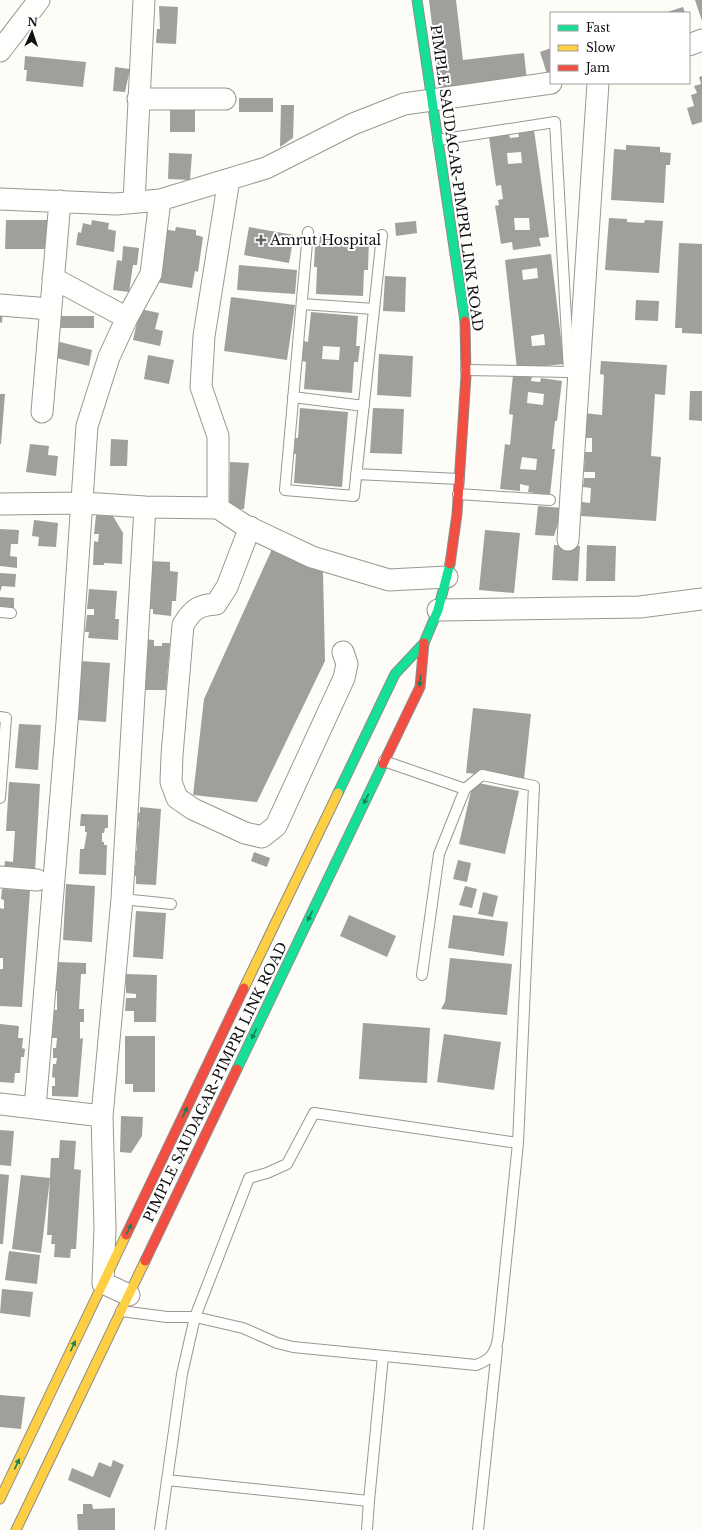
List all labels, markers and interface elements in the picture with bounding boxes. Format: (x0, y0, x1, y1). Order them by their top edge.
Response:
north arrow (12, 12, 52, 52)
legend (550, 12, 690, 84)
text: N (27, 15, 39, 29)
text: Fast (586, 20, 611, 35)
street label: PIMPLE SAUDAGAR-PIMPRI LINK ROAD (427, 23, 487, 333)
text: Slow (586, 40, 616, 55)
text: Jam (584, 60, 610, 75)
place label: Amrut Hospital (269, 231, 382, 249)
marker: Amrut Hospital (255, 234, 267, 246)
one-way arrow (417, 675, 424, 687)
one-way arrow (363, 793, 369, 805)
one-way arrow (307, 911, 313, 922)
street label: PIMPLE SAUDAGAR-PIMPRI LINK ROAD (139, 939, 291, 1225)
one-way arrow (251, 1028, 257, 1039)
one-way arrow (182, 1106, 188, 1117)
one-way arrow (126, 1223, 132, 1235)
one-way arrow (70, 1341, 76, 1352)
one-way arrow (14, 1458, 20, 1469)

